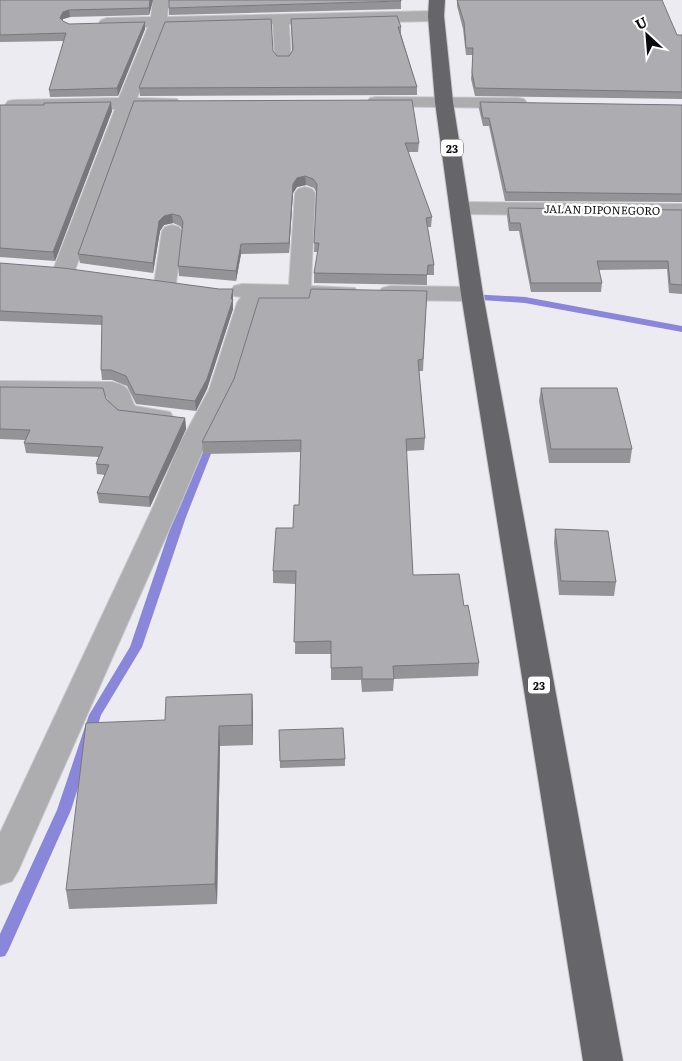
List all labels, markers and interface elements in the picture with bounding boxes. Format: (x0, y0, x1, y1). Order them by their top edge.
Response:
north arrow (622, 10, 672, 60)
text: U (632, 11, 650, 34)
road number: 23 (441, 140, 463, 156)
street label: JALAN DIPONEGORO (544, 200, 660, 218)
road number: 23 (528, 676, 550, 694)

